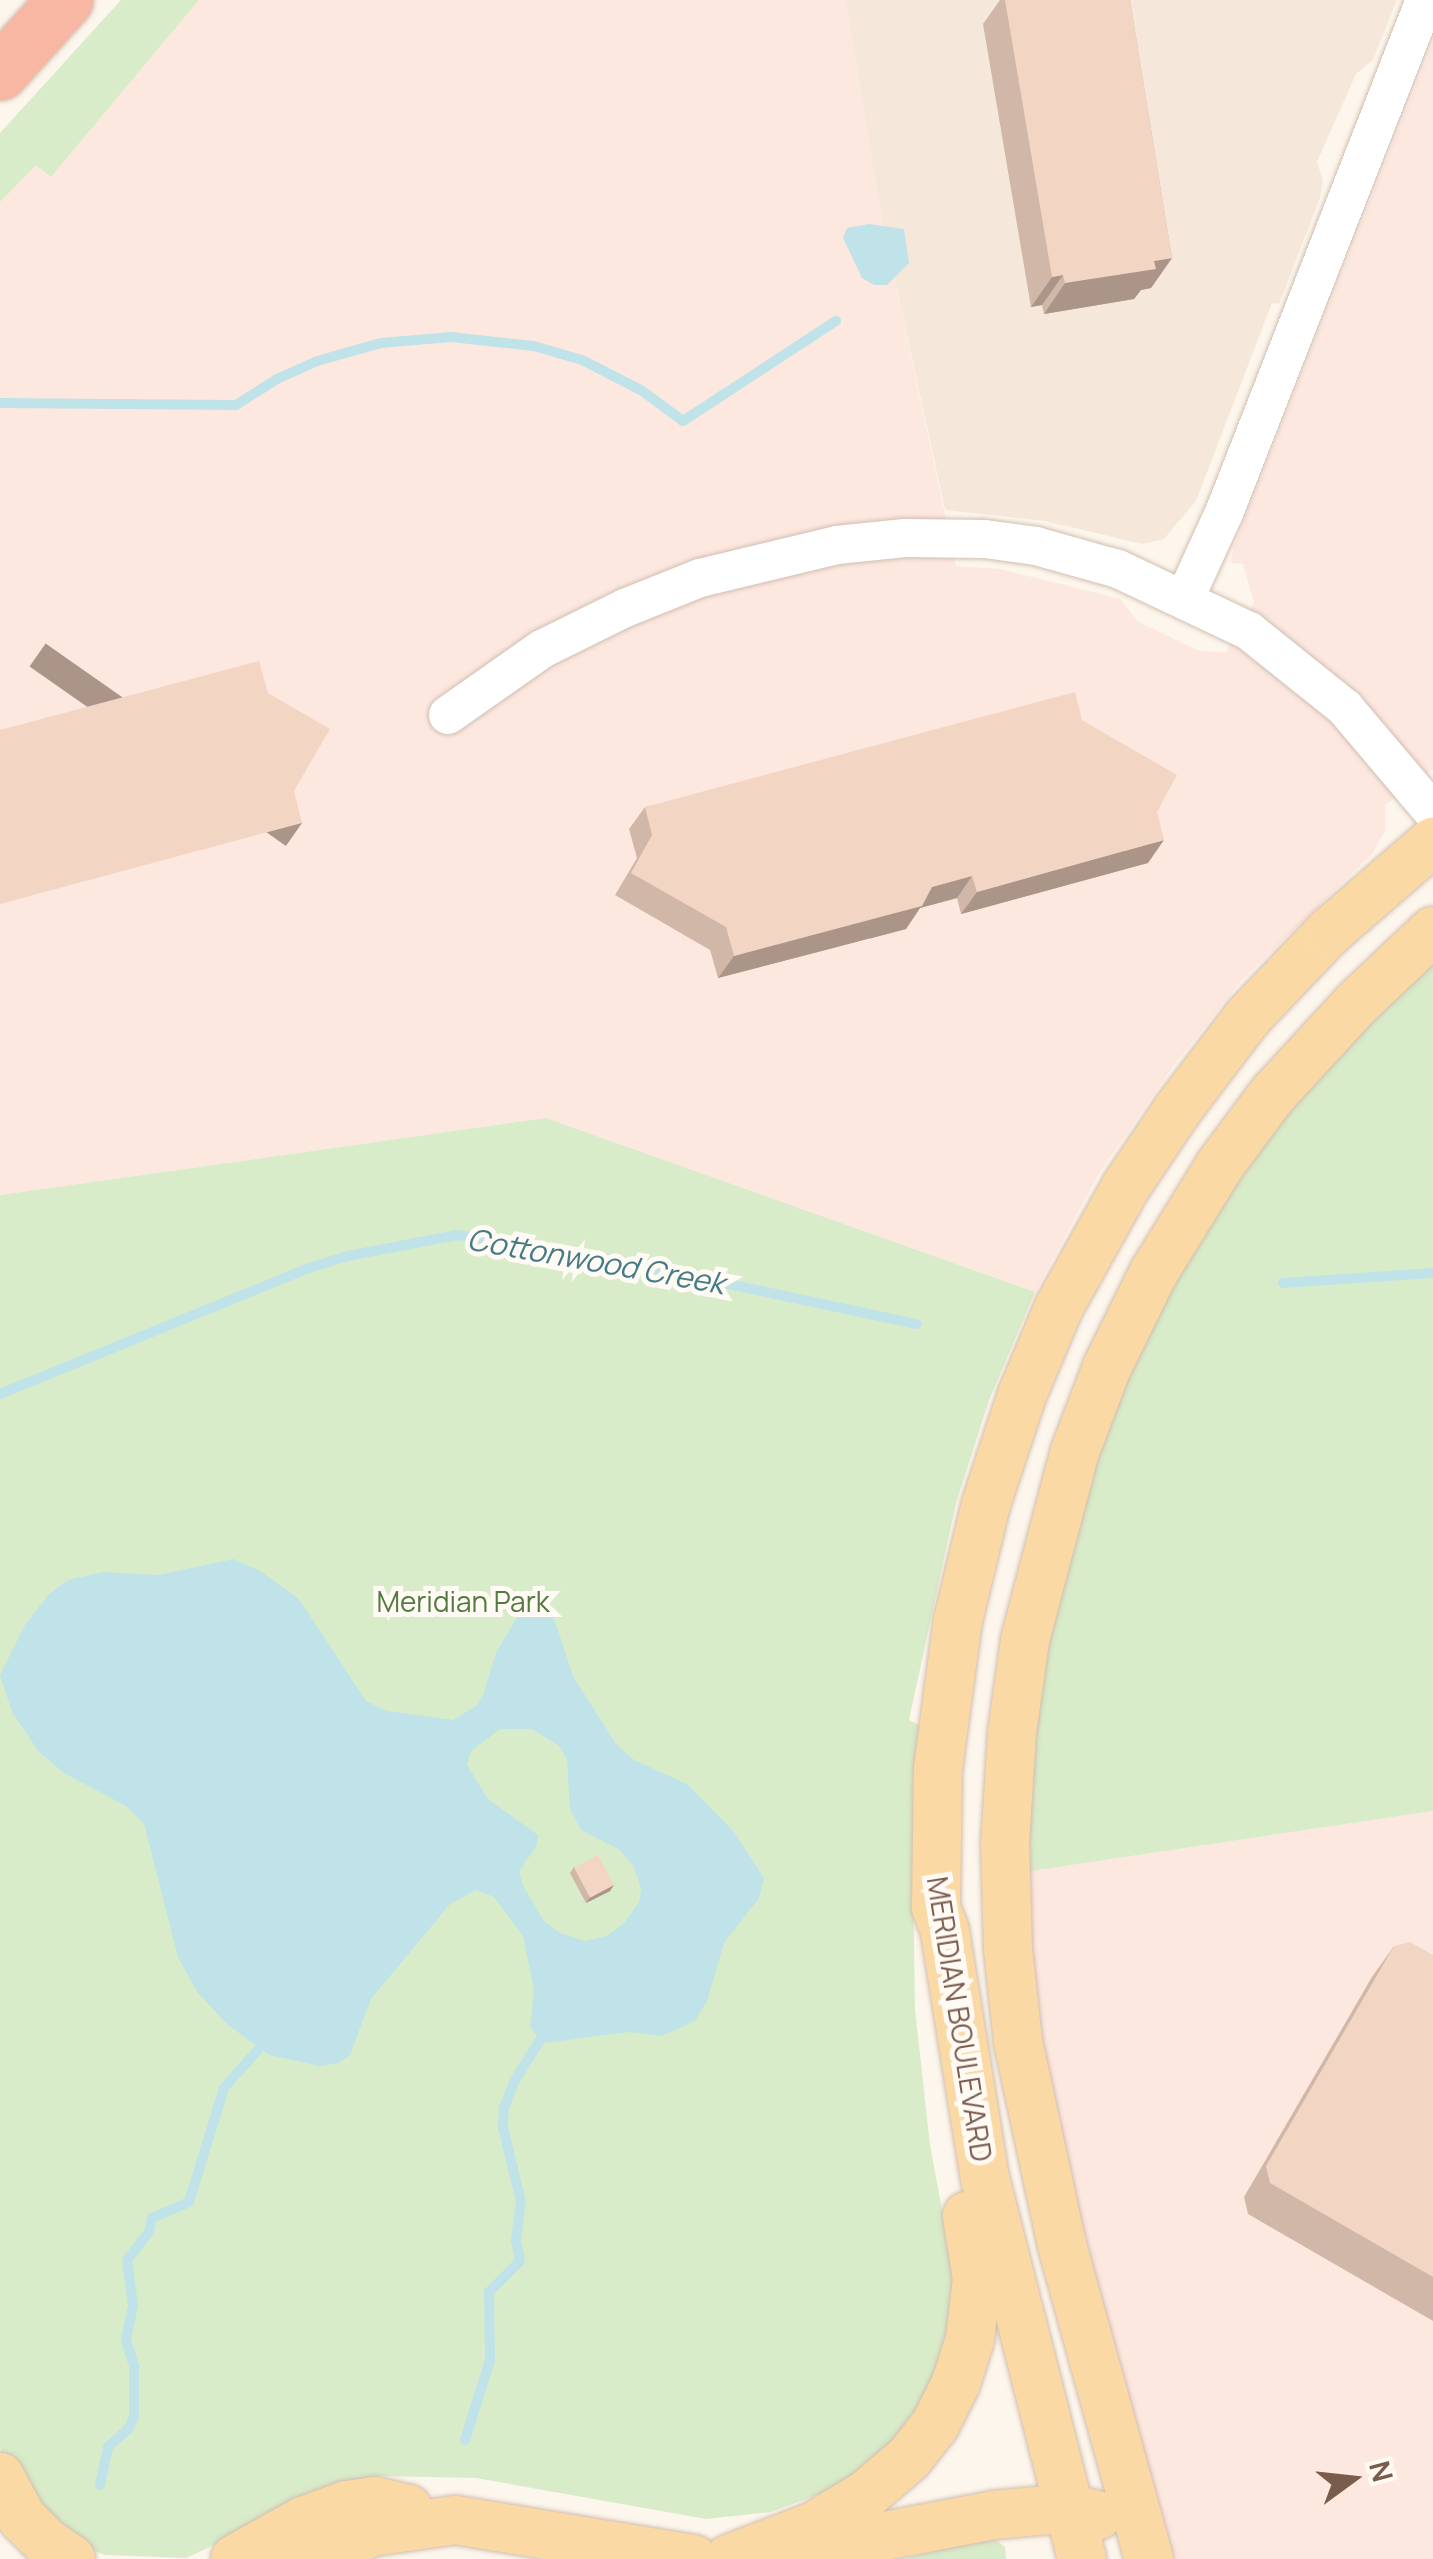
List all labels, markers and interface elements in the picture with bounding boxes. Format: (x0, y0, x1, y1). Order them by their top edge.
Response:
water label: Cottonwood Creek (465, 1221, 727, 1301)
park label: Meridian Park (376, 1584, 550, 1618)
street label: MERIDIAN BOULEVARD (921, 1874, 999, 2164)
north arrow (1303, 2429, 1403, 2529)
text: N (1361, 2457, 1403, 2486)

